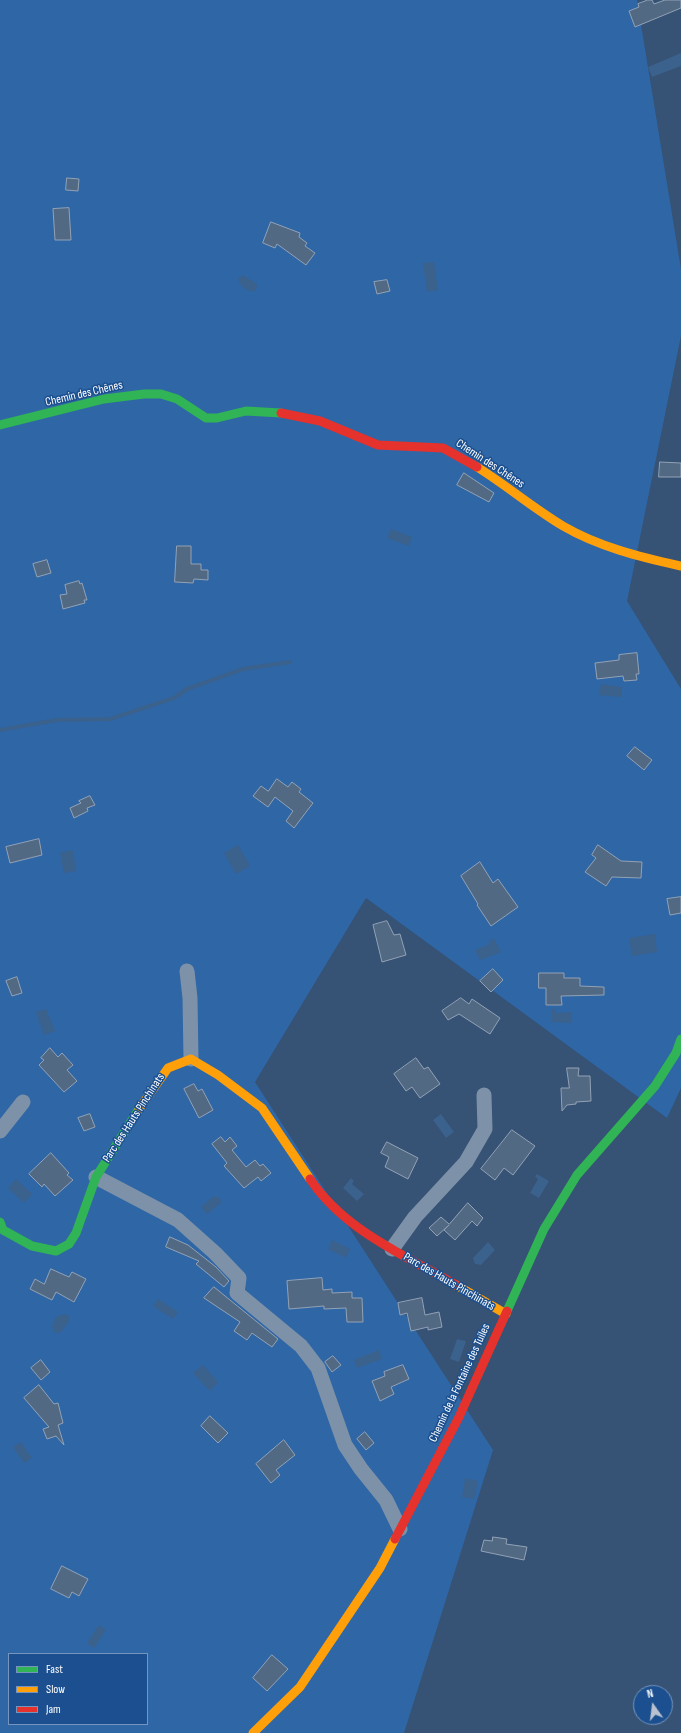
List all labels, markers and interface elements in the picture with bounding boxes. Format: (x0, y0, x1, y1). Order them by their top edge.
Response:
street label: Chemin des Chênes (44, 378, 124, 410)
street label: Chemin des Chênes (453, 436, 527, 492)
street label: Parc des Hauts Pinchinats (100, 1071, 168, 1165)
street label: Parc des Hauts Pinchinats (401, 1250, 497, 1314)
street label: Chemin de la Fontaine des Tuiles (426, 1322, 494, 1444)
legend (8, 1653, 148, 1725)
text: Fast (46, 1662, 63, 1677)
text: Slow (46, 1682, 65, 1697)
north arrow (633, 1685, 673, 1725)
text: N (646, 1687, 655, 1701)
text: Jam (46, 1702, 61, 1717)

